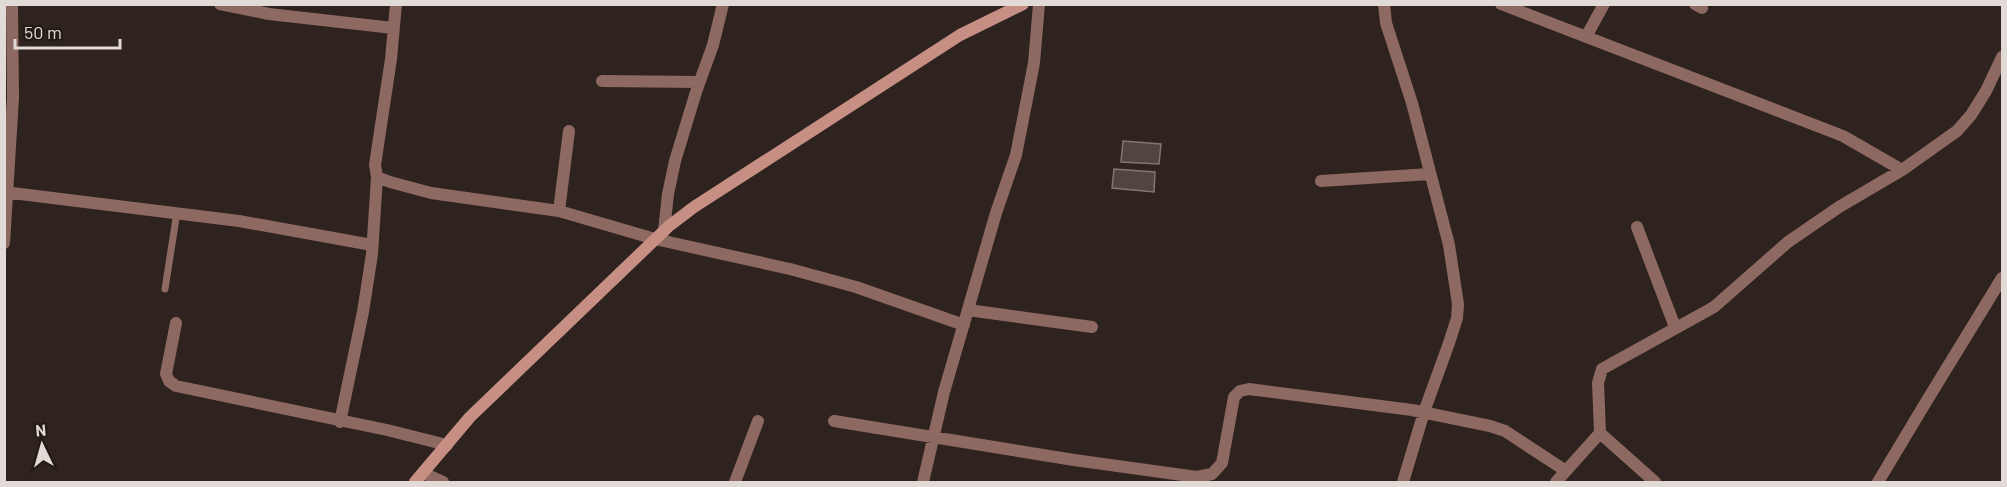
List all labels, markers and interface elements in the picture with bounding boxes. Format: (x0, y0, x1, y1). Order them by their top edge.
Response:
scale bar (15, 12, 120, 50)
text: 50 m (24, 21, 62, 43)
north arrow (12, 415, 72, 475)
text: N (35, 420, 47, 439)

